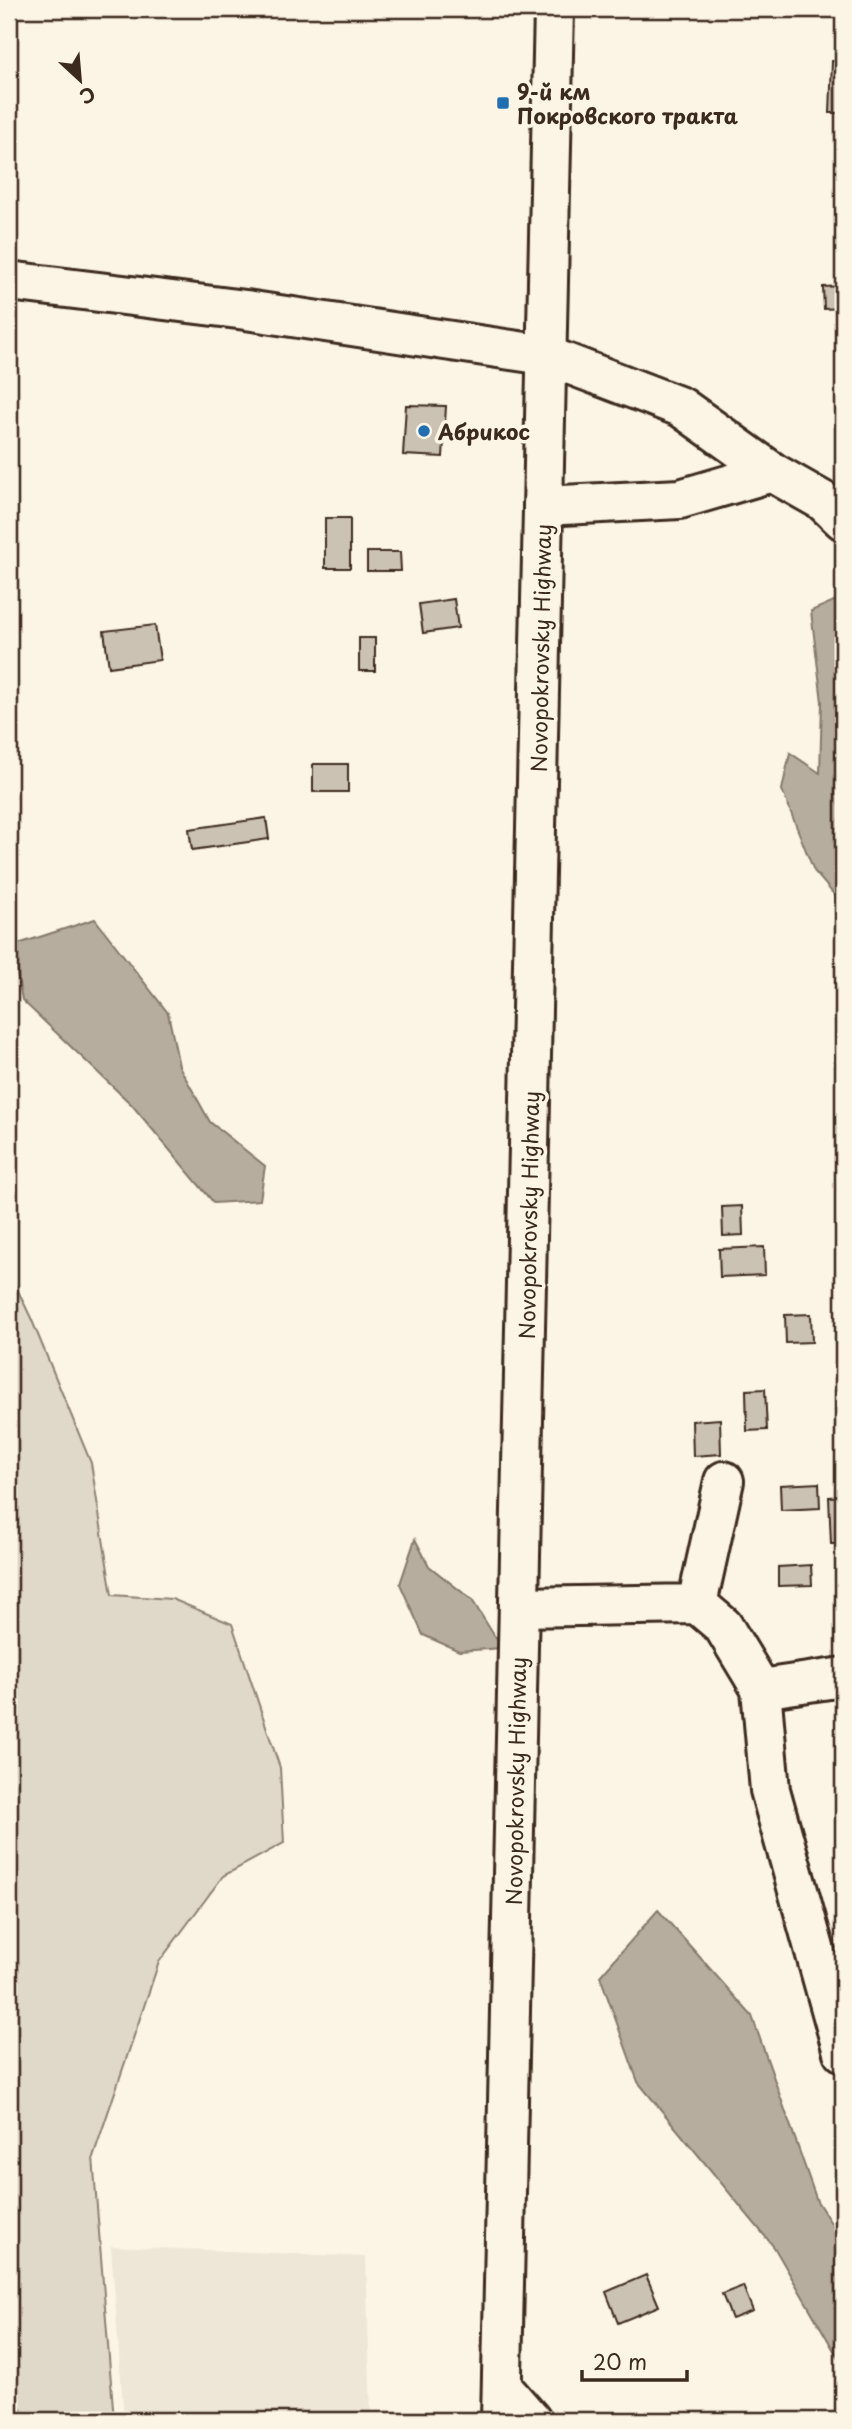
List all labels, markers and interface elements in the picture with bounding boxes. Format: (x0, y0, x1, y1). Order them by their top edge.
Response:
north arrow (46, 46, 116, 116)
place label: 9-й км Покровского тракта (517, 75, 739, 131)
text: С (75, 80, 100, 112)
marker: 9-й км Покровского тракта (495, 95, 511, 111)
place label: Абрикос (437, 415, 530, 447)
marker: Абрикос (416, 423, 432, 439)
street label: Novopokrovsky Highway (522, 524, 558, 772)
street label: Novopokrovsky Highway (510, 1091, 546, 1339)
street label: Novopokrovsky Highway (497, 1657, 533, 1905)
scale bar (582, 2338, 688, 2382)
text: 20 m (593, 2345, 647, 2377)

